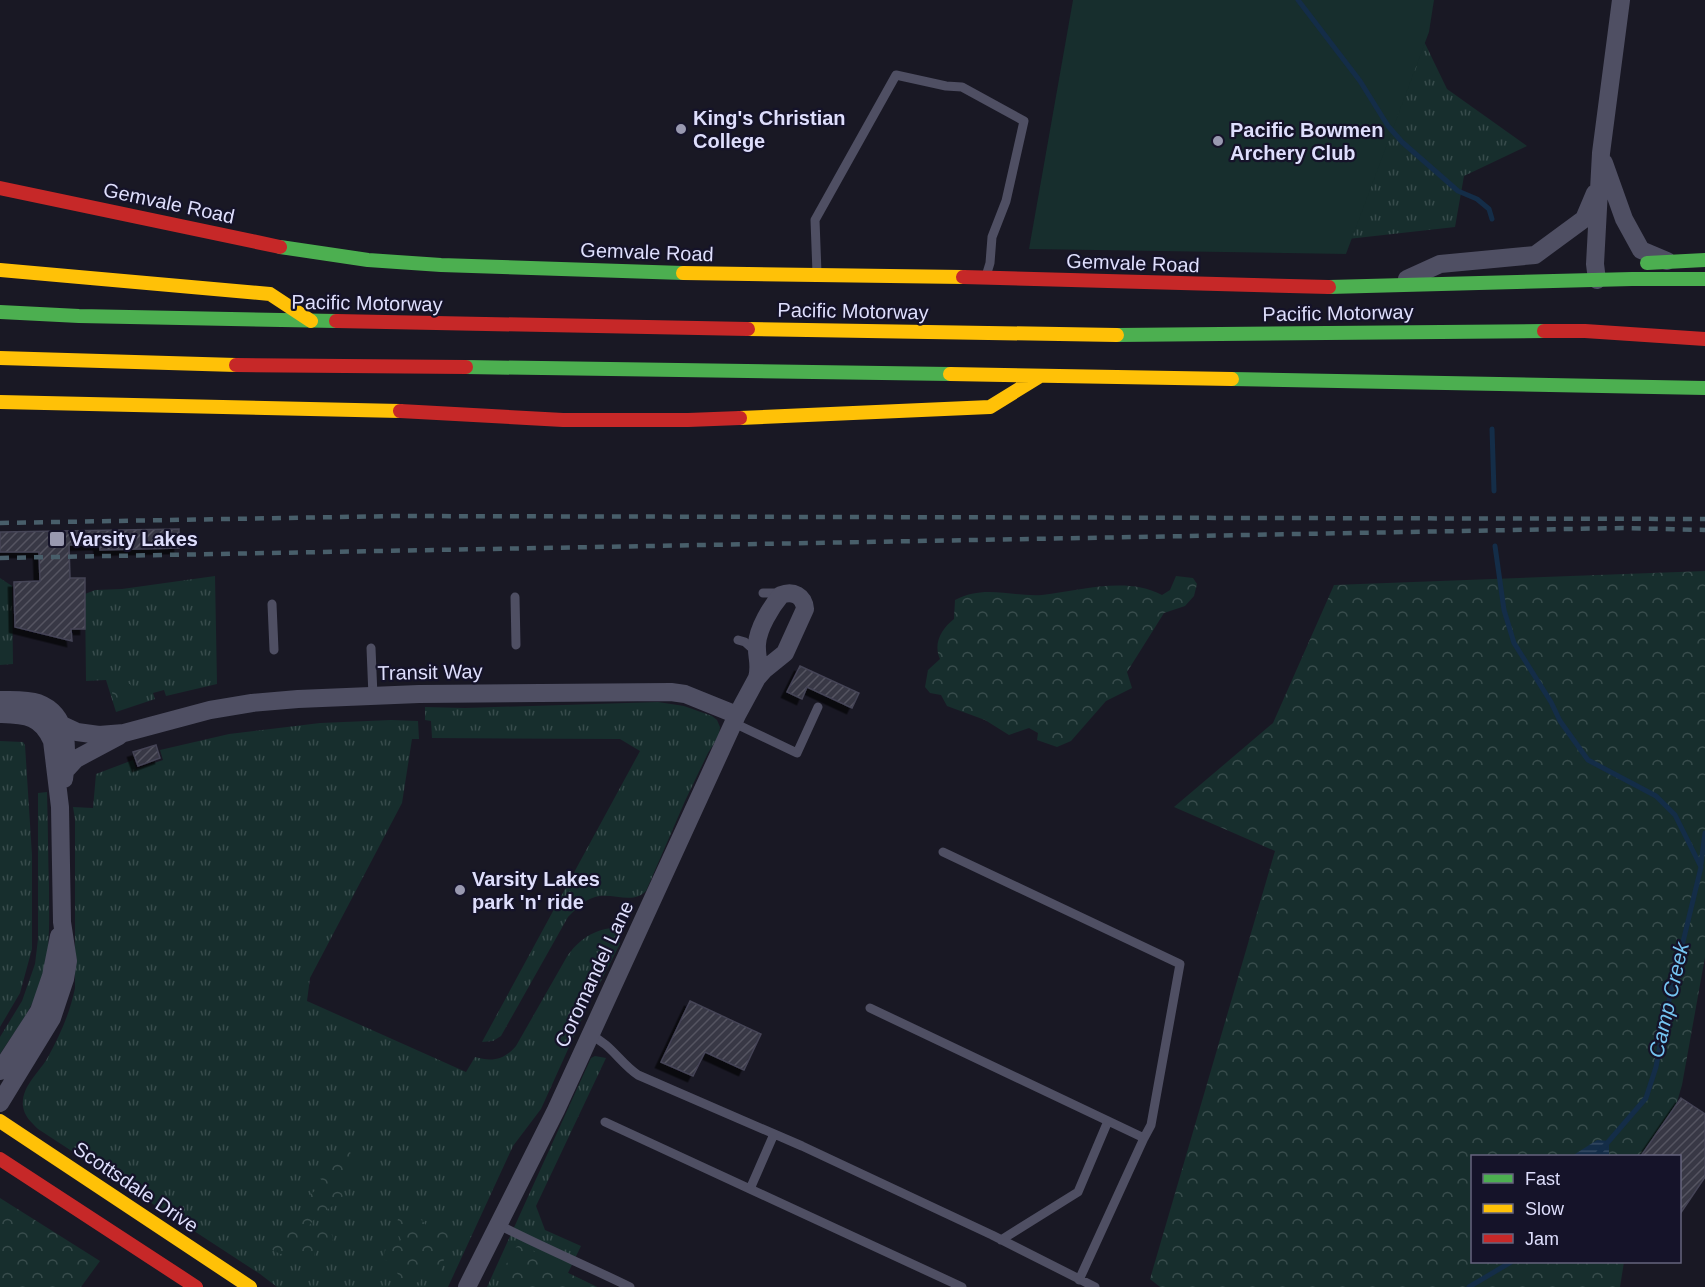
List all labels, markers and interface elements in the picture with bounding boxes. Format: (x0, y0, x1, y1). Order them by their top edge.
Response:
place label: King's Christian College (693, 107, 846, 152)
place label: Pacific Bowmen Archery Club (1230, 119, 1383, 164)
marker: King's Christian College (674, 122, 688, 136)
marker: Pacific Bowmen Archery Club (1211, 134, 1225, 148)
street label: Gemvale Road (101, 178, 237, 228)
street label: Gemvale Road (580, 239, 714, 265)
street label: Gemvale Road (1066, 250, 1200, 276)
street label: Pacific Motorway (291, 291, 443, 315)
street label: Pacific Motorway (777, 299, 929, 323)
street label: Pacific Motorway (1262, 301, 1414, 325)
place label: Varsity Lakes (70, 528, 198, 550)
marker: Varsity Lakes (48, 530, 66, 548)
street label: Transit Way (377, 660, 483, 684)
place label: Varsity Lakes park 'n' ride (472, 868, 600, 913)
marker: Varsity Lakes park 'n' ride (453, 883, 467, 897)
street label: Coromandel Lane (550, 897, 638, 1051)
water label: Camp Creek (1644, 938, 1693, 1060)
street label: Scottsdale Drive (69, 1137, 203, 1237)
legend (1471, 1155, 1681, 1263)
text: Fast (1525, 1169, 1560, 1189)
text: Slow (1525, 1199, 1565, 1219)
text: Jam (1525, 1229, 1559, 1249)

